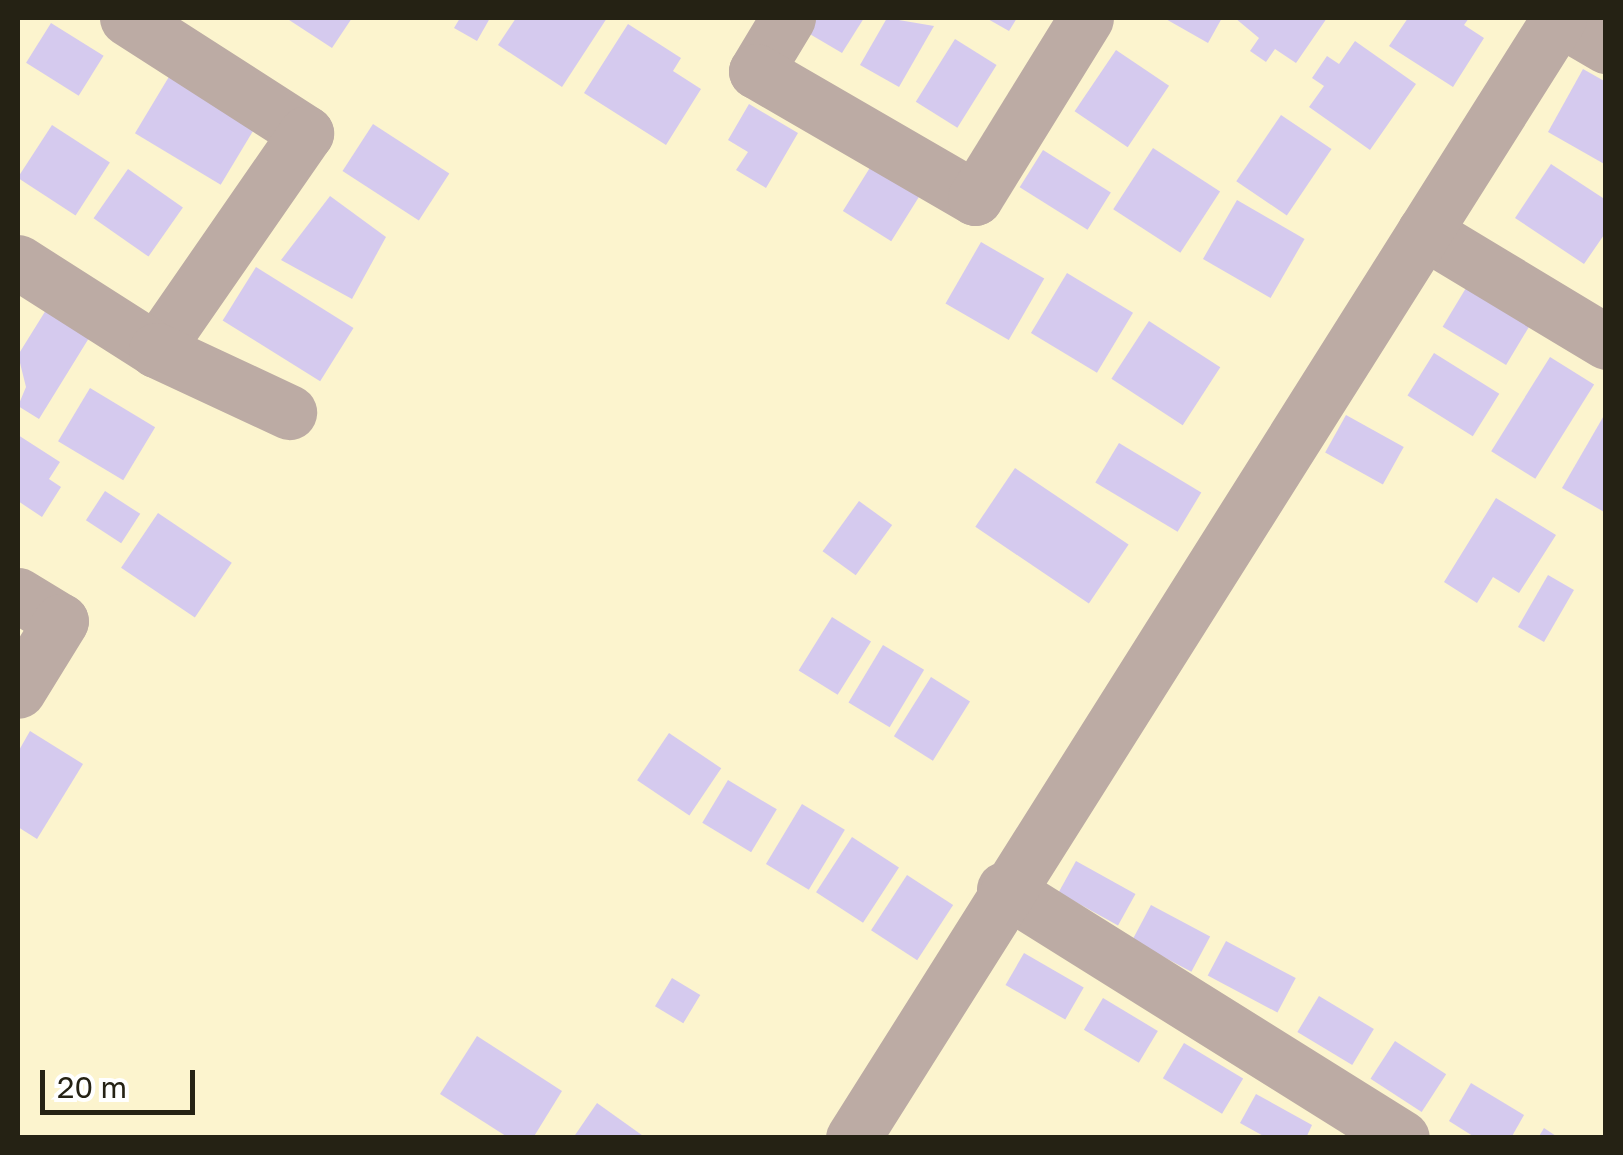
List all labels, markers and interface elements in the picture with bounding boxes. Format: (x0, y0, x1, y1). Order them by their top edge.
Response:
scale bar (45, 1050, 200, 1112)
text: 20 m (57, 1069, 127, 1105)

